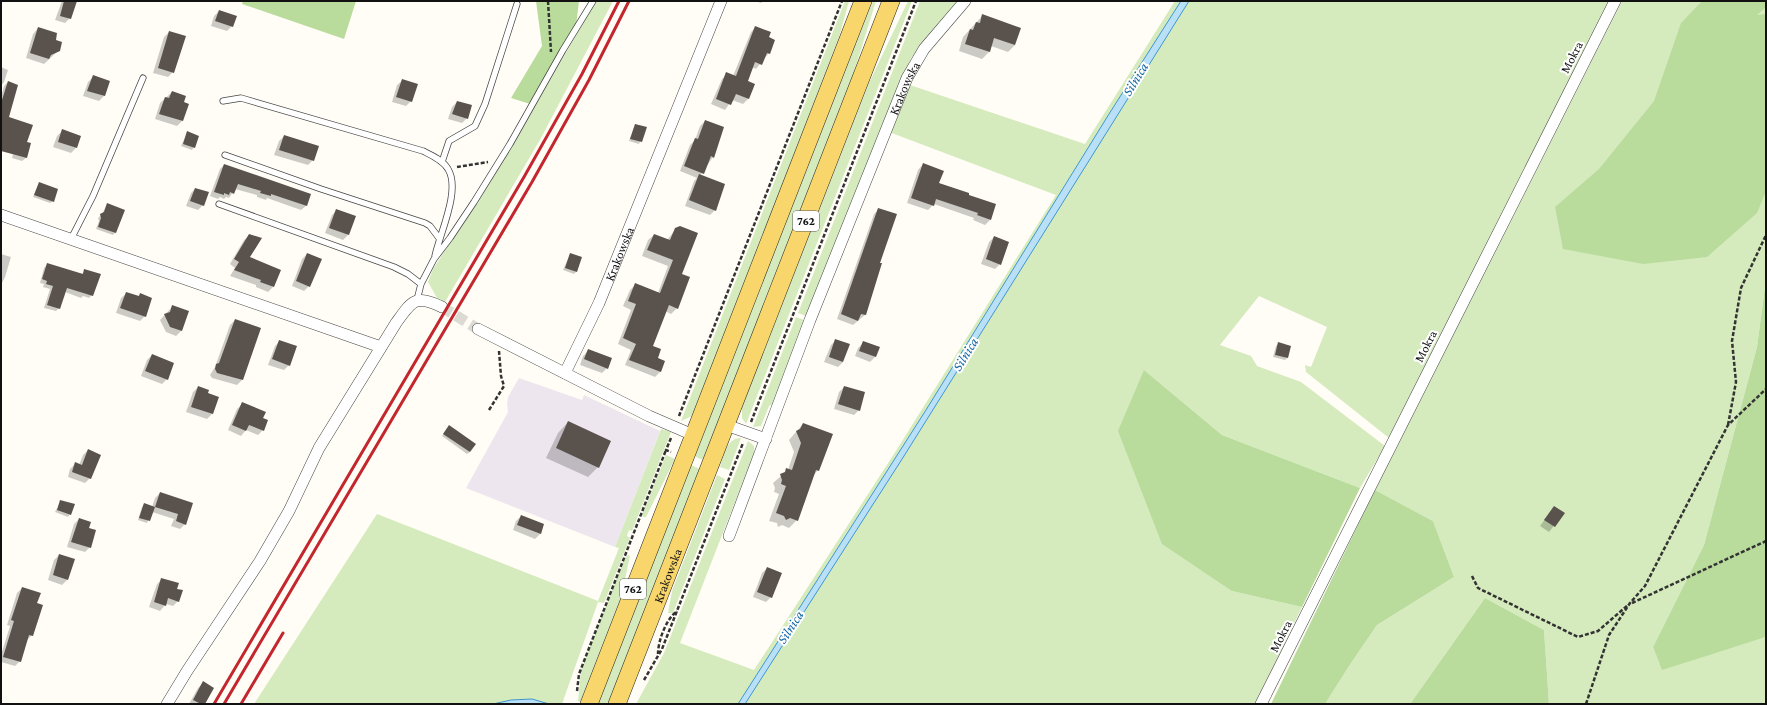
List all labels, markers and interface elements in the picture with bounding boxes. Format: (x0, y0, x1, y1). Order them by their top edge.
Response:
street label: Mokra (1557, 39, 1586, 76)
street label: Krakowska (886, 59, 923, 117)
water label: Silnica (1119, 59, 1152, 99)
road number: 762 (793, 211, 819, 231)
street label: Krakowska (602, 225, 637, 283)
street label: Mokra (1411, 328, 1440, 365)
water label: Silnica (949, 334, 982, 374)
street label: Krakowska (650, 546, 685, 605)
road number: 762 (620, 579, 646, 599)
water label: Silnica (773, 607, 807, 647)
street label: Mokra (1266, 618, 1295, 655)

